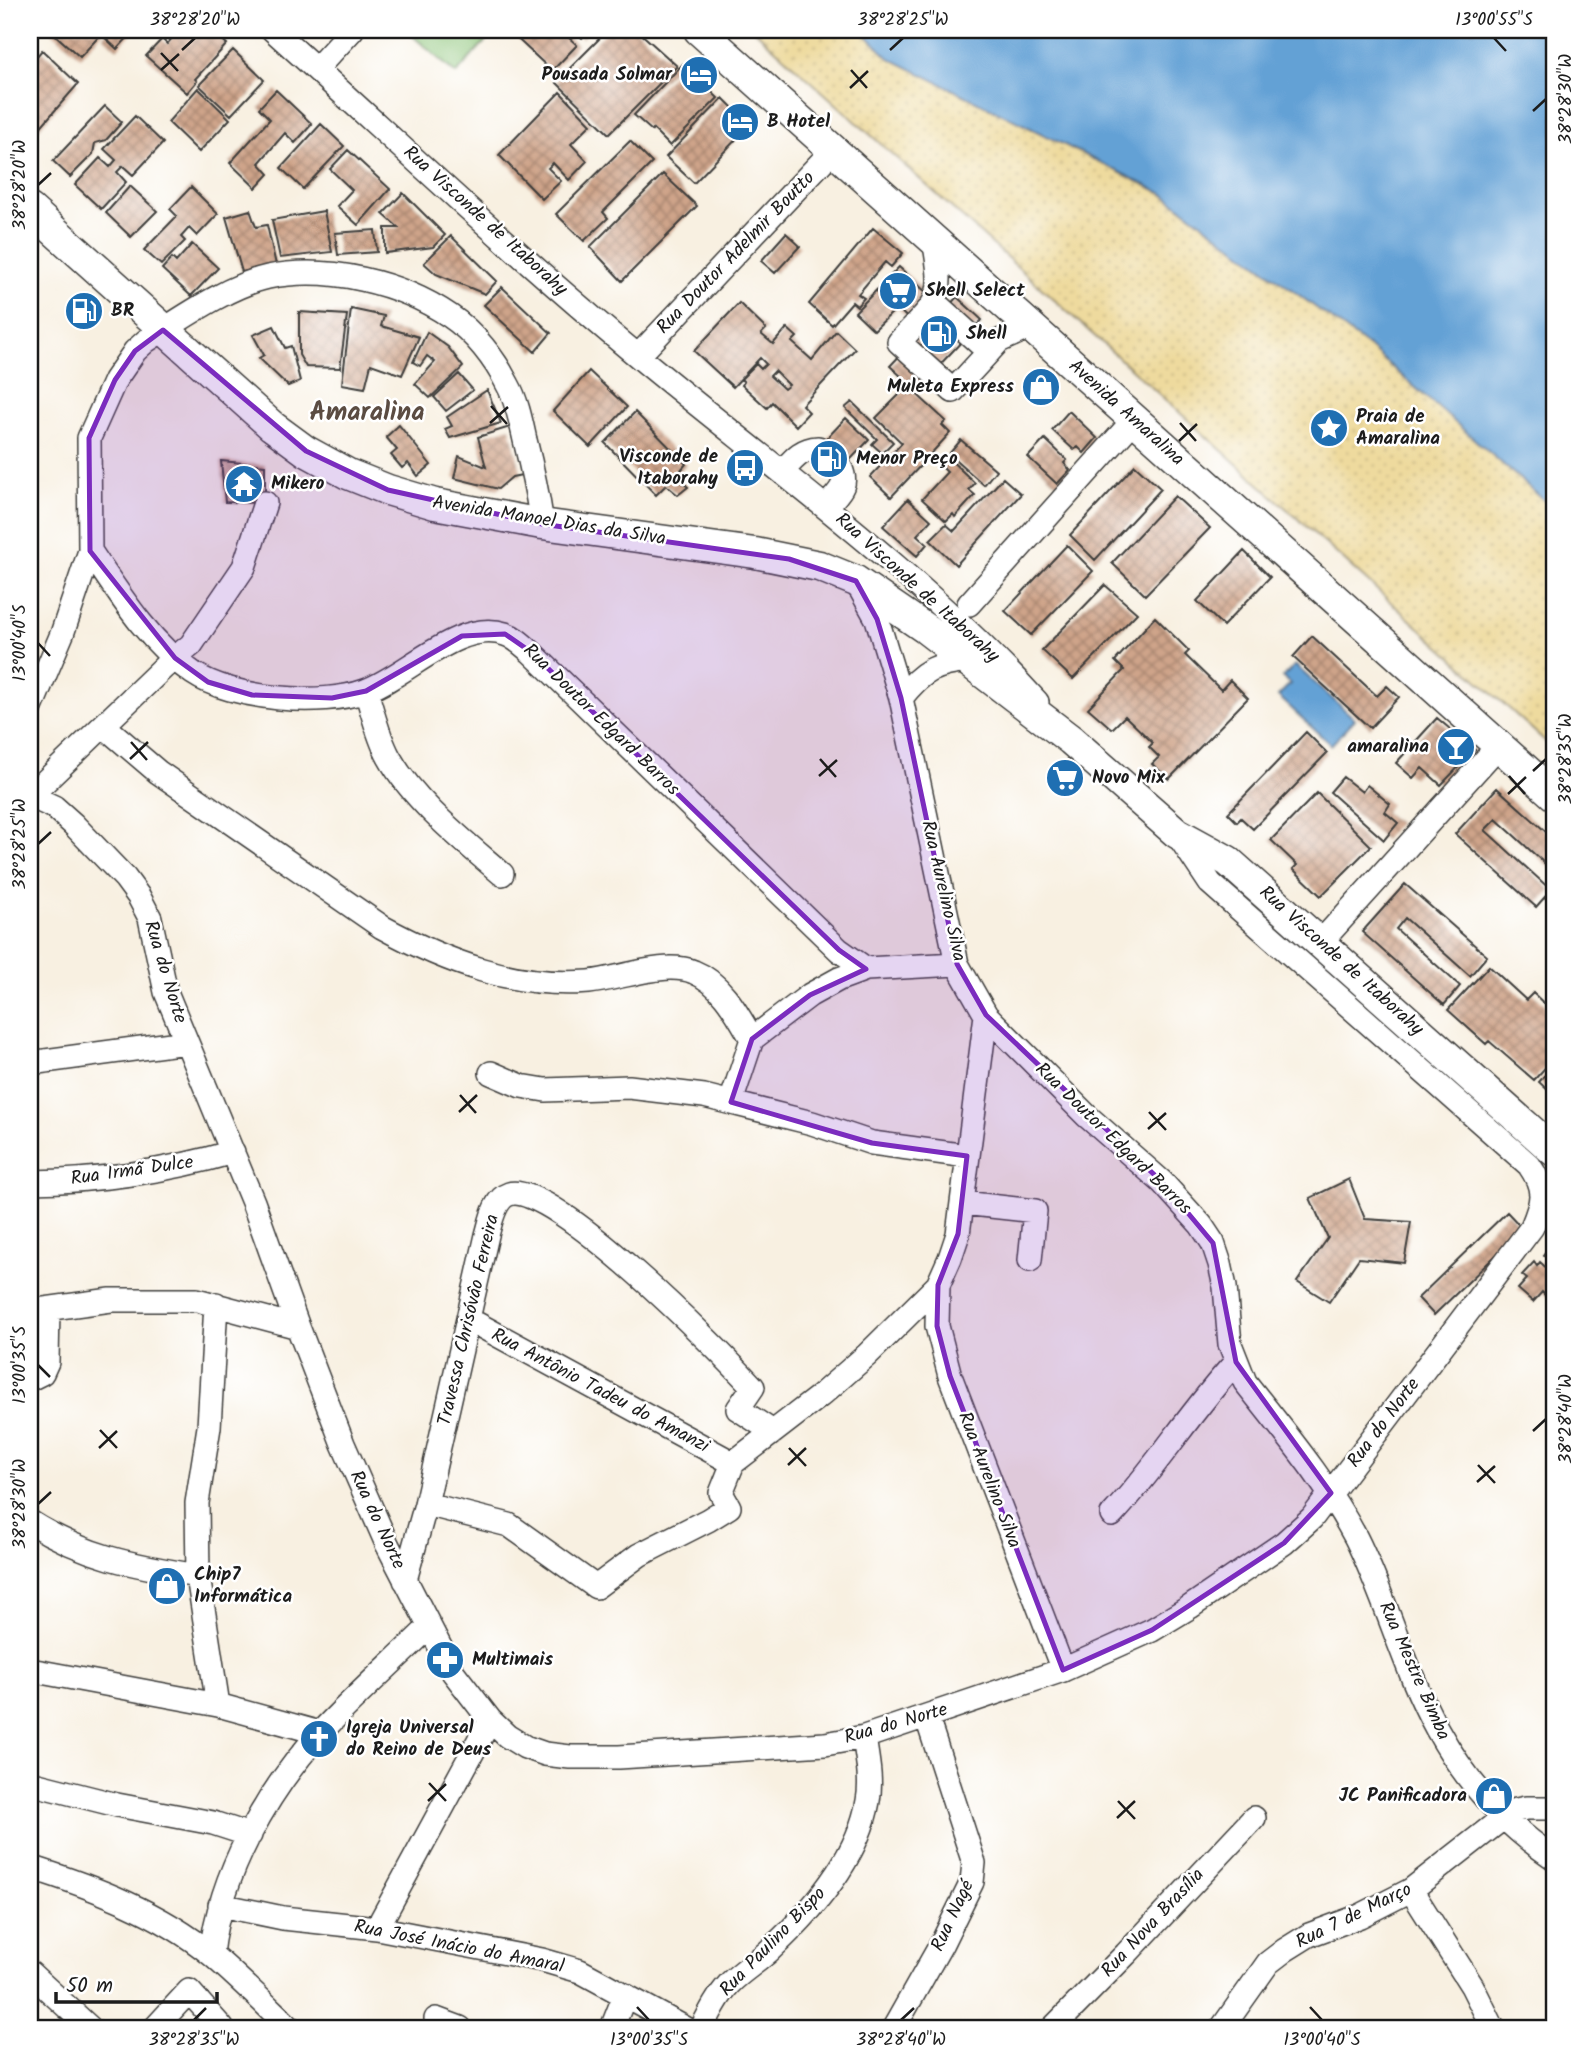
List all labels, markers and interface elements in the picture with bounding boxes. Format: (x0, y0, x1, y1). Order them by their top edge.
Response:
text: 38°28'20"W (150, 6, 240, 35)
text: 38°28'25"W (857, 6, 949, 35)
text: 13°00'55"S (1455, 6, 1533, 35)
hotel icon: Pousada Solmar (678, 54, 720, 96)
text: 38°28'30"W (1552, 54, 1581, 144)
place label: Pousada Solmar (542, 60, 673, 90)
hotel icon: B Hotel (719, 101, 761, 143)
place label: B Hotel (767, 107, 831, 137)
street label: Rua Visconde de Itaborahy (396, 139, 575, 304)
text: 38°28'20"W (6, 140, 35, 230)
street label: Rua Doutor Adelmir Boutto (650, 164, 822, 342)
supermarket icon: Shell Select (877, 270, 919, 312)
place label: Shell Select (925, 276, 1025, 306)
fuel station icon: BR (63, 290, 105, 332)
place label: BR (111, 296, 135, 326)
fuel station icon: Shell (918, 313, 960, 355)
place label: Shell (966, 319, 1008, 349)
street label: Avenida Amaralina (1061, 352, 1191, 474)
shop icon: Muleta Express (1020, 366, 1062, 408)
place label: Muleta Express (887, 372, 1014, 402)
district label: Amaralina (310, 392, 424, 434)
place label: Praia de Amaralina (1356, 402, 1440, 454)
place icon: Praia de Amaralina (1308, 407, 1350, 449)
fuel station icon: Menor Preço (808, 438, 850, 480)
place label: Visconde de Itaborahy (619, 442, 718, 494)
place label: Menor Preço (856, 444, 958, 474)
bus stop icon: Visconde de Itaborahy (724, 447, 766, 489)
temple icon: Mikero (223, 463, 265, 505)
place label: Mikero (271, 469, 325, 499)
street label: Avenida Manoel Dias da Silva (430, 488, 668, 554)
street label: Rua Visconde de Itaborahy (828, 506, 1007, 671)
text: 13°00'40"S (6, 604, 35, 682)
street label: Rua Doutor Edgard Barros (515, 637, 687, 803)
text: 38°28'35"W (1552, 713, 1581, 805)
bar icon: amaralina (1435, 726, 1477, 768)
place label: amaralina (1347, 732, 1429, 762)
supermarket icon: Novo Mix (1044, 757, 1086, 799)
place label: Novo Mix (1092, 763, 1166, 793)
text: 38°28'25"W (6, 798, 35, 890)
street label: Rua Aurelino Silva (912, 817, 974, 965)
street label: Rua Visconde de Itaborahy (1252, 879, 1431, 1044)
street label: Rua do Norte (135, 917, 195, 1028)
street label: Rua Doutor Edgard Barros (1027, 1056, 1199, 1222)
street label: Rua Irmã Dulce (69, 1147, 196, 1194)
street label: Travessa Chrisóvâo Ferreira (430, 1211, 508, 1429)
street label: Rua Antônio Tadeu do Amanzi (485, 1321, 716, 1462)
text: 13°00'35"S (6, 1326, 35, 1404)
street label: Rua do Norte (1340, 1371, 1428, 1474)
text: 38°28'40"W (1552, 1374, 1581, 1464)
street label: Rua Aurelino Silva (949, 1407, 1029, 1553)
text: 38°28'30"W (6, 1459, 35, 1549)
street label: Rua do Norte (341, 1466, 413, 1575)
place label: Chip7 Informática (194, 1560, 292, 1612)
shop icon: Chip7 Informática (146, 1565, 188, 1607)
street label: Rua Mestre Bimba (1370, 1597, 1458, 1745)
pharmacy icon: Multimais (424, 1639, 466, 1681)
place label: Multimais (472, 1645, 553, 1675)
street label: Rua do Norte (841, 1695, 952, 1753)
place label: Igreja Universal do Reino de Deus (346, 1713, 491, 1765)
church icon: Igreja Universal do Reino de Deus (298, 1718, 340, 1760)
shop icon: JC Panificadora (1473, 1775, 1515, 1817)
place label: JC Panificadora (1339, 1781, 1467, 1811)
street label: Rua Nova Brasília (1094, 1861, 1212, 1985)
street label: Rua Nagé (923, 1875, 983, 1957)
street label: Rua 7 de Março (1291, 1875, 1417, 1957)
street label: Rua Paulino Bispo (713, 1880, 833, 2004)
street label: Rua José Inácio do Amaral (351, 1912, 567, 1982)
scale bar (56, 1960, 217, 2004)
text: 50 m (66, 1970, 113, 2003)
text: 38°28'35"W (148, 2026, 240, 2055)
text: 13°00'35"S (610, 2026, 688, 2055)
text: 38°28'40"W (856, 2026, 946, 2055)
text: 13°00'40"S (1283, 2026, 1361, 2055)

